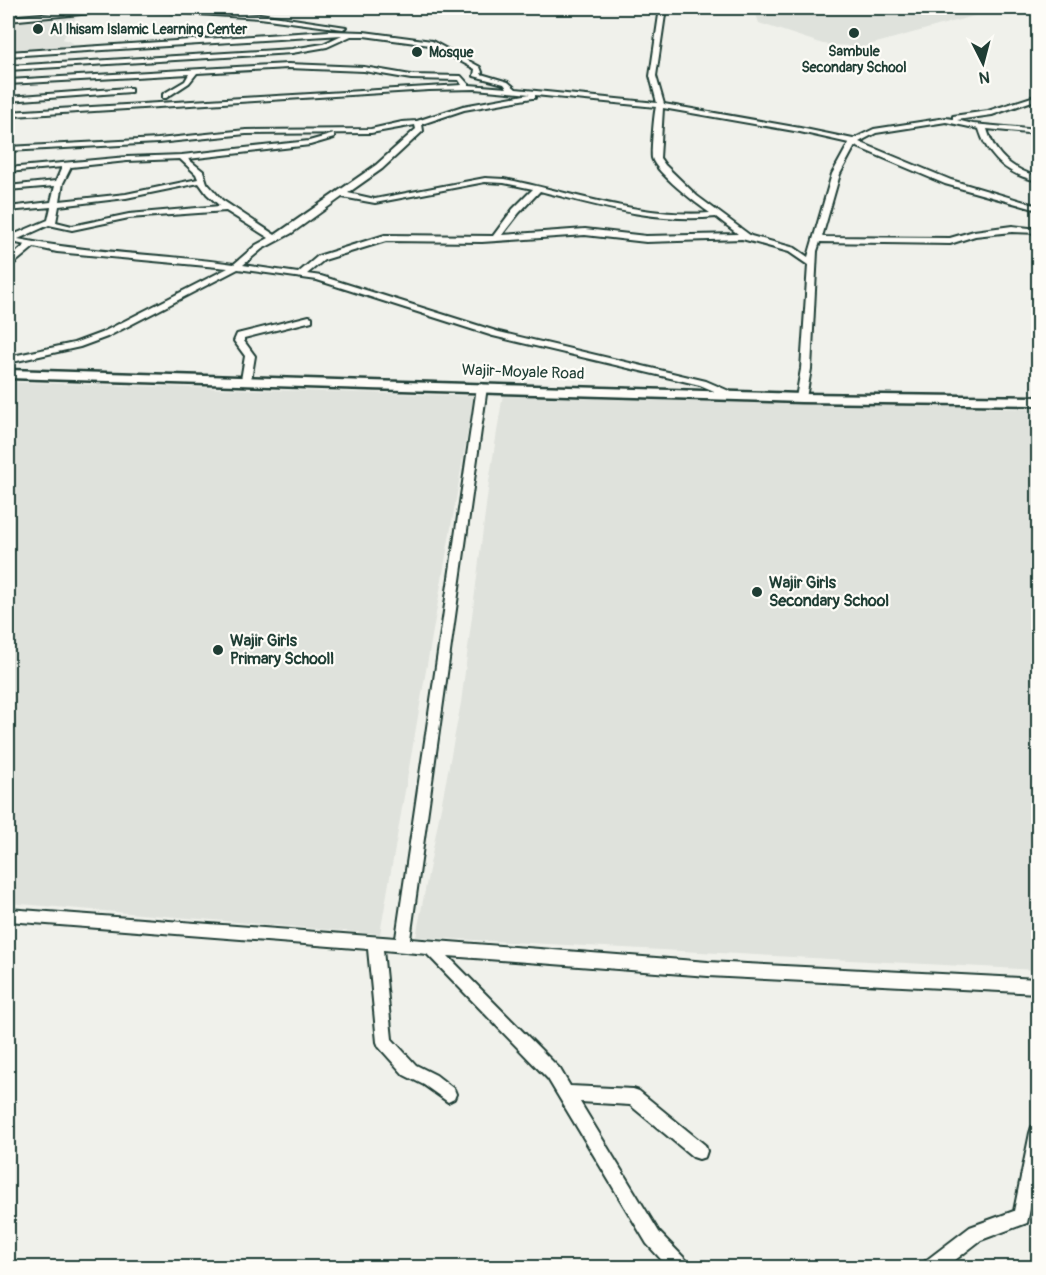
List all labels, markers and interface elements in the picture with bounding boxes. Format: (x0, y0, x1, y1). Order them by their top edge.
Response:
place label: Al Ihisam Islamic Learning Center (50, 21, 248, 38)
marker: Al Ihisam Islamic Learning Center (31, 22, 45, 36)
marker: Sambule Secondary School (847, 26, 861, 40)
north arrow (953, 33, 1013, 93)
place label: Sambule Secondary School (801, 43, 907, 76)
place label: Mosque (429, 44, 474, 61)
marker: Mosque (410, 45, 424, 59)
text: N (978, 66, 991, 87)
street label: Wajir-Moyale Road (461, 360, 585, 384)
place label: Wajir Girls Secondary School (769, 573, 889, 611)
marker: Wajir Girls Secondary School (750, 585, 764, 599)
place label: Wajir Girls Primary Schooll (230, 631, 334, 669)
marker: Wajir Girls Primary Schooll (211, 643, 225, 657)

